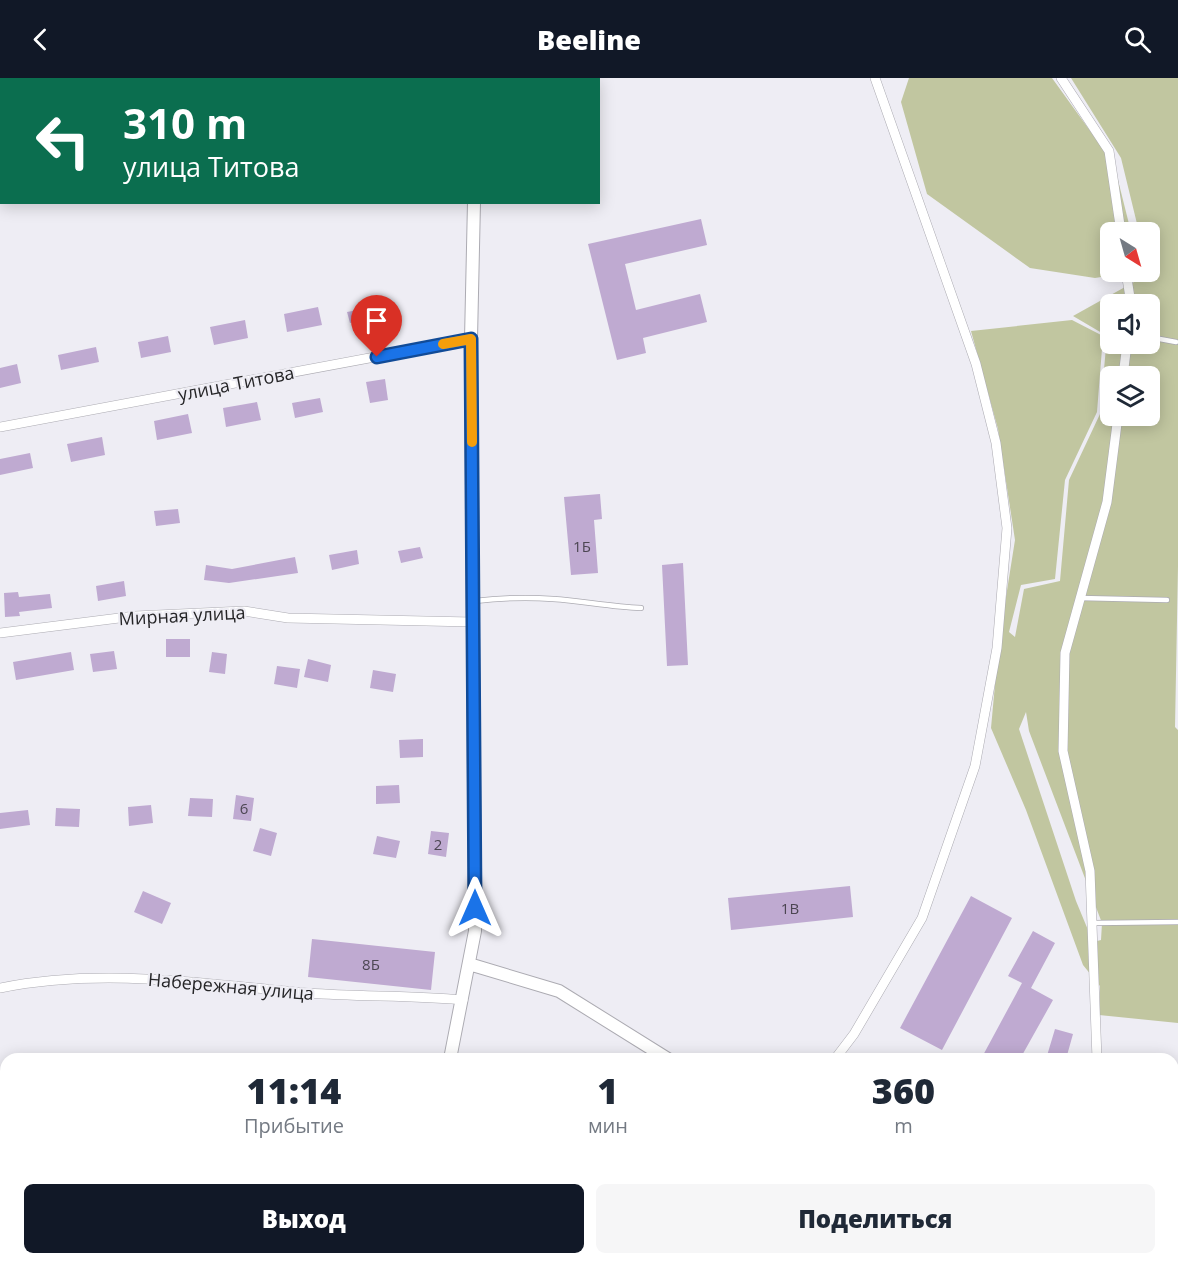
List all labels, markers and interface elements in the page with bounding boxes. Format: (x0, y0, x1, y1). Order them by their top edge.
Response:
text: Beeline (537, 21, 641, 58)
icon: back (24, 23, 57, 56)
icon: search (1121, 23, 1154, 56)
text: 310 m (123, 94, 247, 151)
icon: left (24, 102, 102, 180)
text: улица Титова (123, 148, 300, 185)
north arrow (1100, 222, 1160, 282)
map controls (1100, 222, 1160, 426)
button: sound (1100, 294, 1160, 354)
pin (351, 295, 402, 357)
icon: arrive (360, 304, 393, 337)
street label: улица Титова (176, 360, 296, 406)
button: layers (1100, 366, 1160, 426)
house number: 1Б (573, 536, 591, 556)
street label: Мирная улица (118, 600, 246, 630)
house number: 6 (240, 798, 248, 818)
house number: 2 (434, 834, 442, 854)
position arrow (443, 876, 507, 940)
house number: 1В (781, 898, 799, 918)
house number: 8Б (362, 954, 380, 974)
street label: Набережная улица (147, 967, 315, 1005)
text: 11:14 (247, 1066, 341, 1115)
text: 1 (597, 1066, 618, 1115)
text: 360 (872, 1066, 935, 1115)
text: Прибытие (244, 1112, 344, 1139)
text: мин (588, 1112, 628, 1139)
text: m (894, 1112, 913, 1139)
button: Выход (24, 1184, 584, 1253)
button: Поделиться (596, 1184, 1155, 1253)

